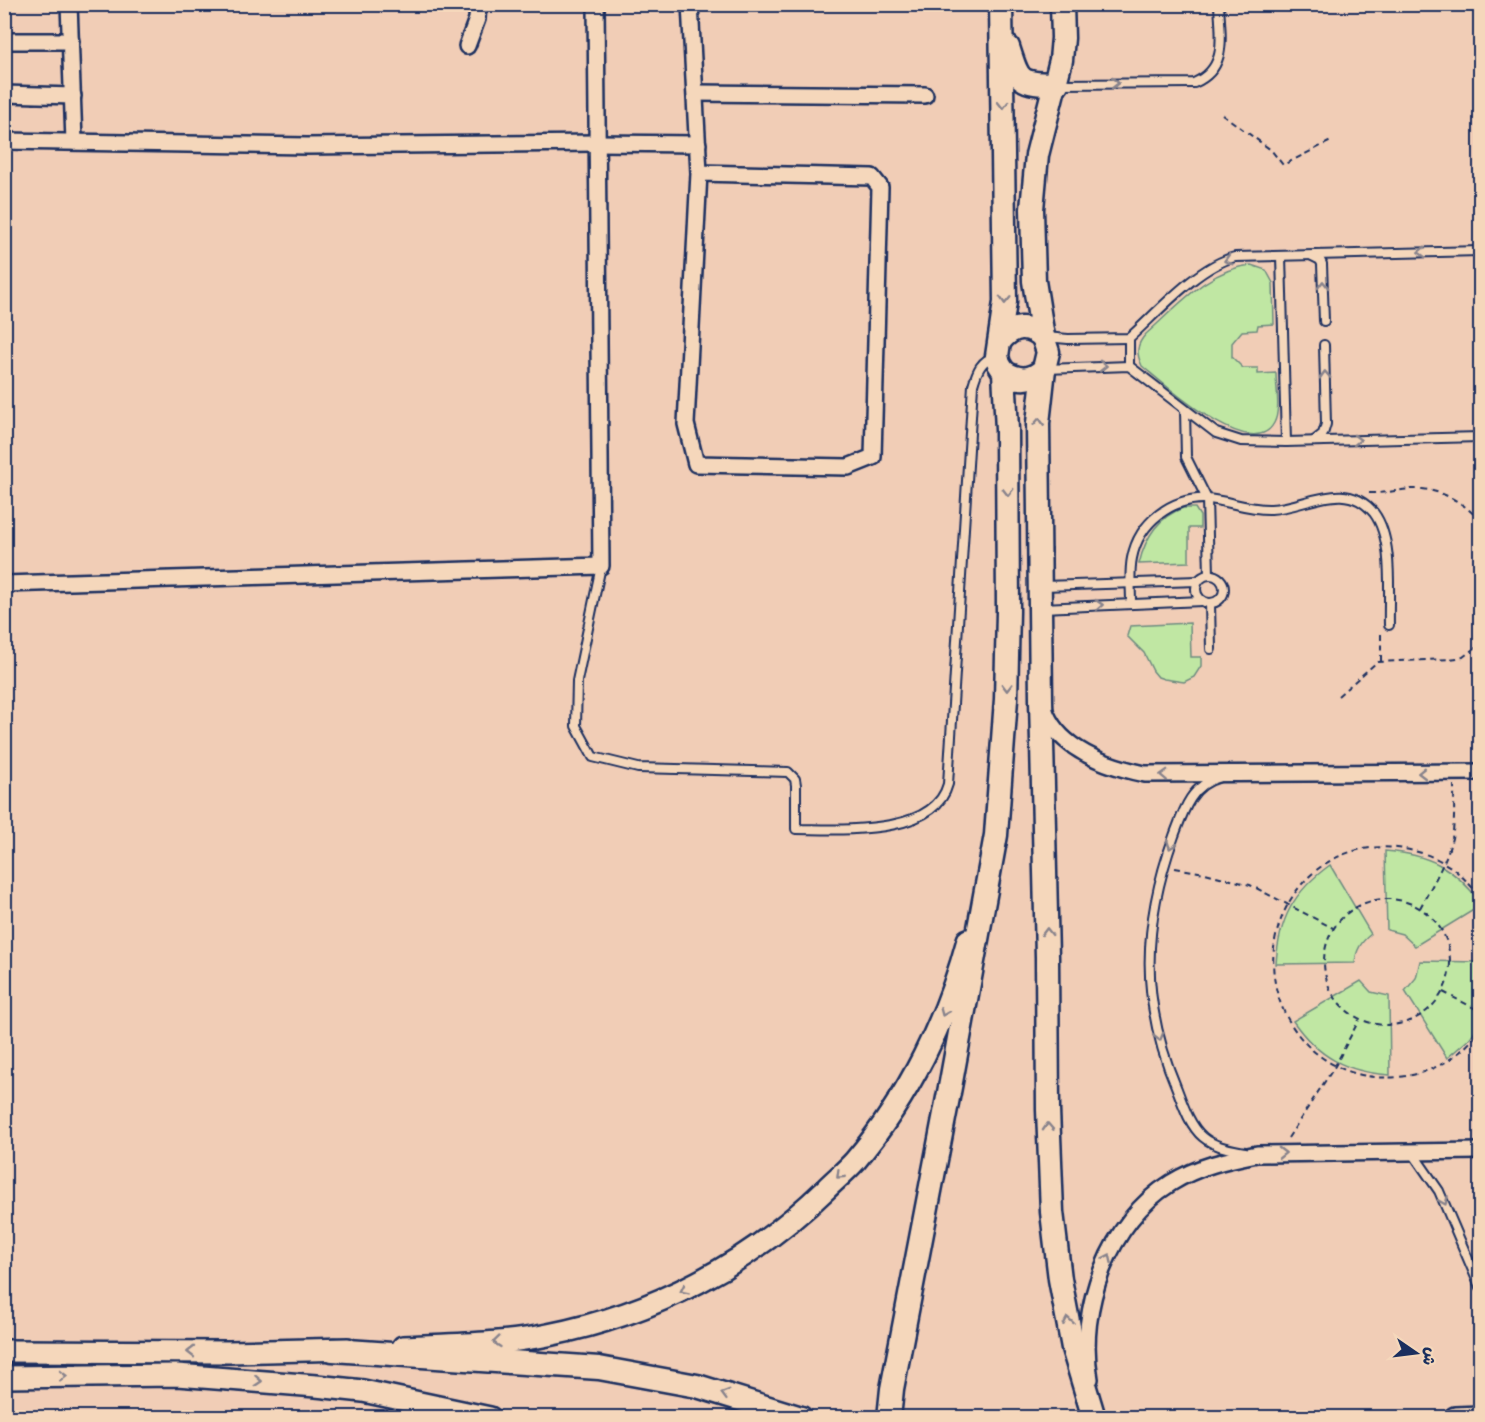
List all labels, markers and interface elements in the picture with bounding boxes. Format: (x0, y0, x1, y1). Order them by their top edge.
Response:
one-way arrow (1111, 77, 1120, 90)
one-way arrow (997, 100, 1009, 109)
one-way arrow (1418, 246, 1427, 258)
one-way arrow (1223, 253, 1234, 265)
one-way arrow (1317, 280, 1329, 289)
one-way arrow (998, 295, 1011, 304)
one-way arrow (1098, 360, 1107, 372)
one-way arrow (1319, 371, 1331, 380)
one-way arrow (1032, 417, 1045, 426)
one-way arrow (1353, 434, 1362, 447)
one-way arrow (1002, 488, 1014, 497)
one-way arrow (1094, 599, 1103, 612)
one-way arrow (1000, 683, 1013, 692)
one-way arrow (1418, 767, 1427, 779)
one-way arrow (1160, 769, 1169, 781)
one-way arrow (1165, 839, 1178, 850)
one-way arrow (1040, 927, 1053, 936)
one-way arrow (939, 1005, 951, 1016)
one-way arrow (1152, 1031, 1164, 1042)
one-way arrow (1042, 1122, 1055, 1131)
one-way arrow (1278, 1147, 1287, 1160)
one-way arrow (837, 1168, 847, 1179)
one-way arrow (1436, 1195, 1448, 1206)
one-way arrow (1100, 1253, 1112, 1264)
one-way arrow (680, 1283, 691, 1295)
one-way arrow (1062, 1316, 1075, 1326)
north arrow (1386, 1323, 1446, 1383)
one-way arrow (493, 1335, 502, 1348)
text: ش (1418, 1345, 1442, 1368)
one-way arrow (186, 1346, 195, 1358)
one-way arrow (58, 1370, 67, 1382)
one-way arrow (253, 1375, 262, 1388)
one-way arrow (720, 1389, 730, 1401)

